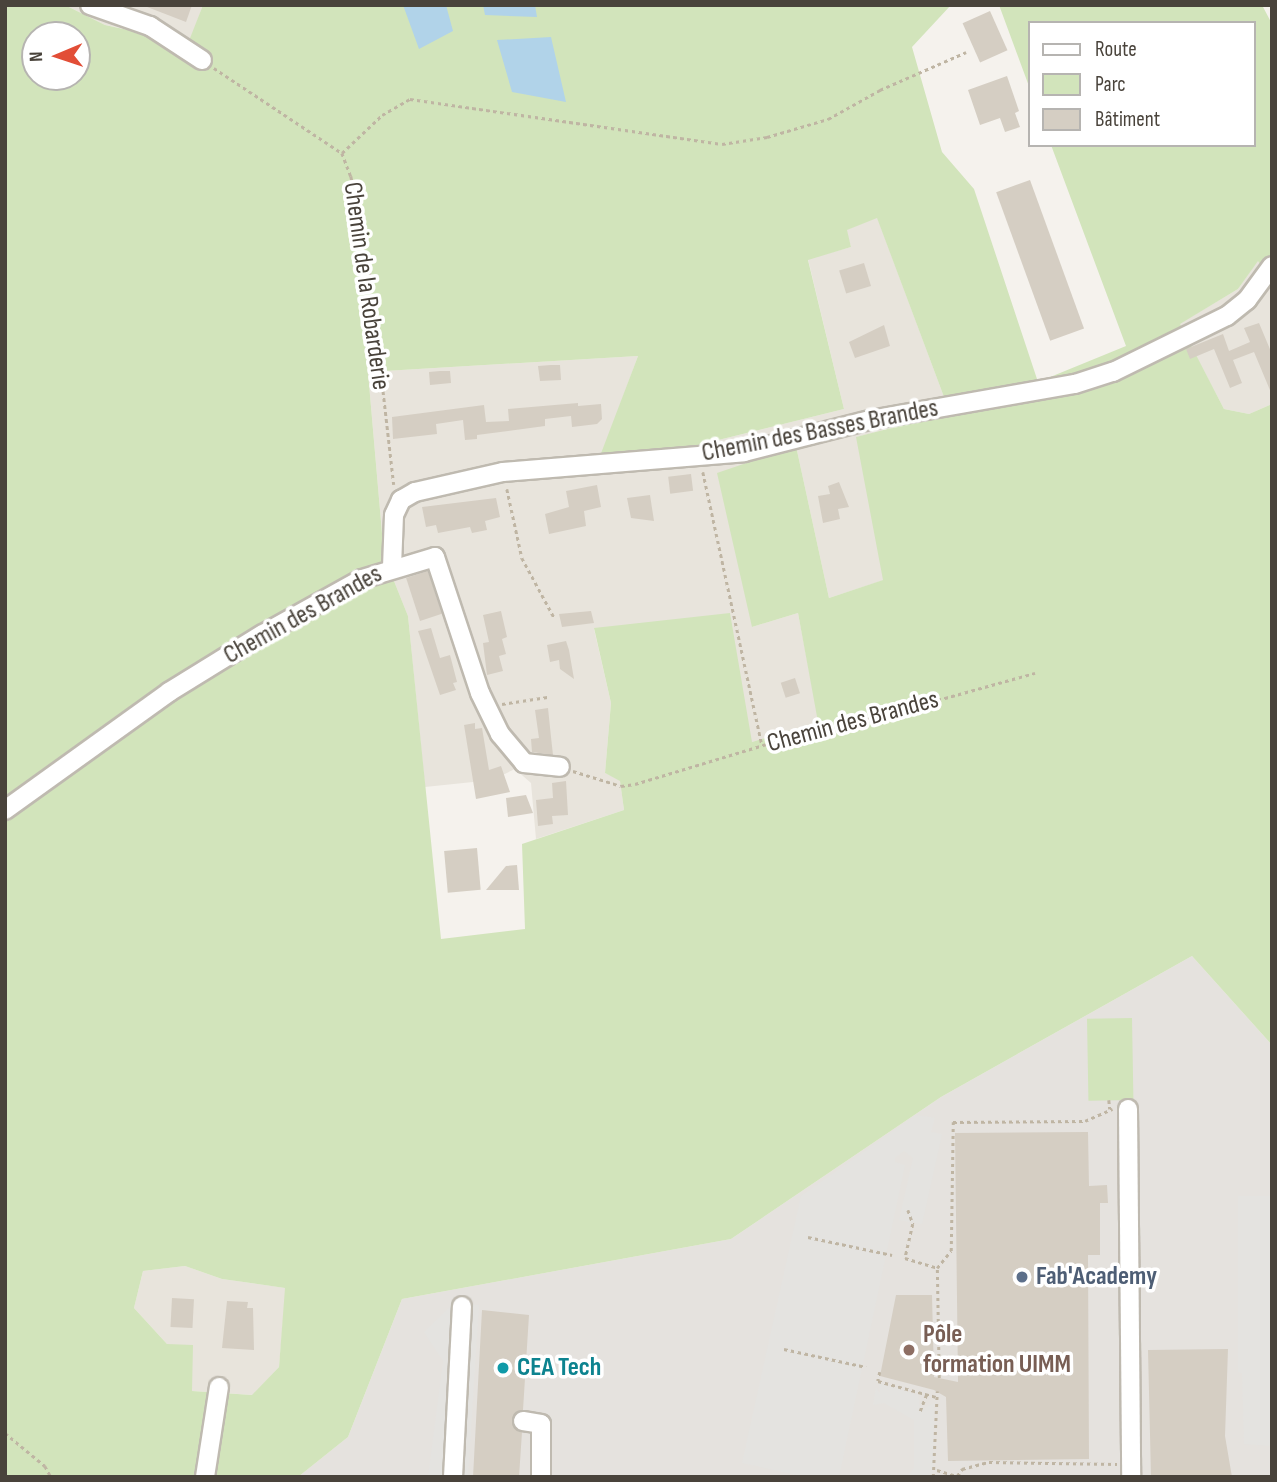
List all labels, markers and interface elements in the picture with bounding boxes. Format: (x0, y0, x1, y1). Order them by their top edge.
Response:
north arrow (21, 21, 91, 91)
legend (1028, 21, 1256, 147)
text: Route (1095, 37, 1137, 62)
text: N (25, 51, 48, 62)
text: Parc (1095, 72, 1126, 97)
text: Bâtiment (1095, 107, 1160, 132)
street label: Chemin de la Robarderie (336, 180, 396, 392)
street label: Chemin des Basses Brandes (699, 393, 941, 469)
street label: Chemin des Brandes (218, 559, 388, 671)
street label: Chemin des Brandes (764, 684, 942, 760)
place label: Fab'Academy (1036, 1261, 1157, 1293)
marker: Fab'Academy (1014, 1269, 1030, 1285)
place label: Pôle formation UIMM (923, 1319, 1071, 1380)
marker: Pôle formation UIMM (901, 1342, 917, 1358)
place label: CEA Tech (517, 1352, 601, 1384)
marker: CEA Tech (495, 1360, 511, 1376)

